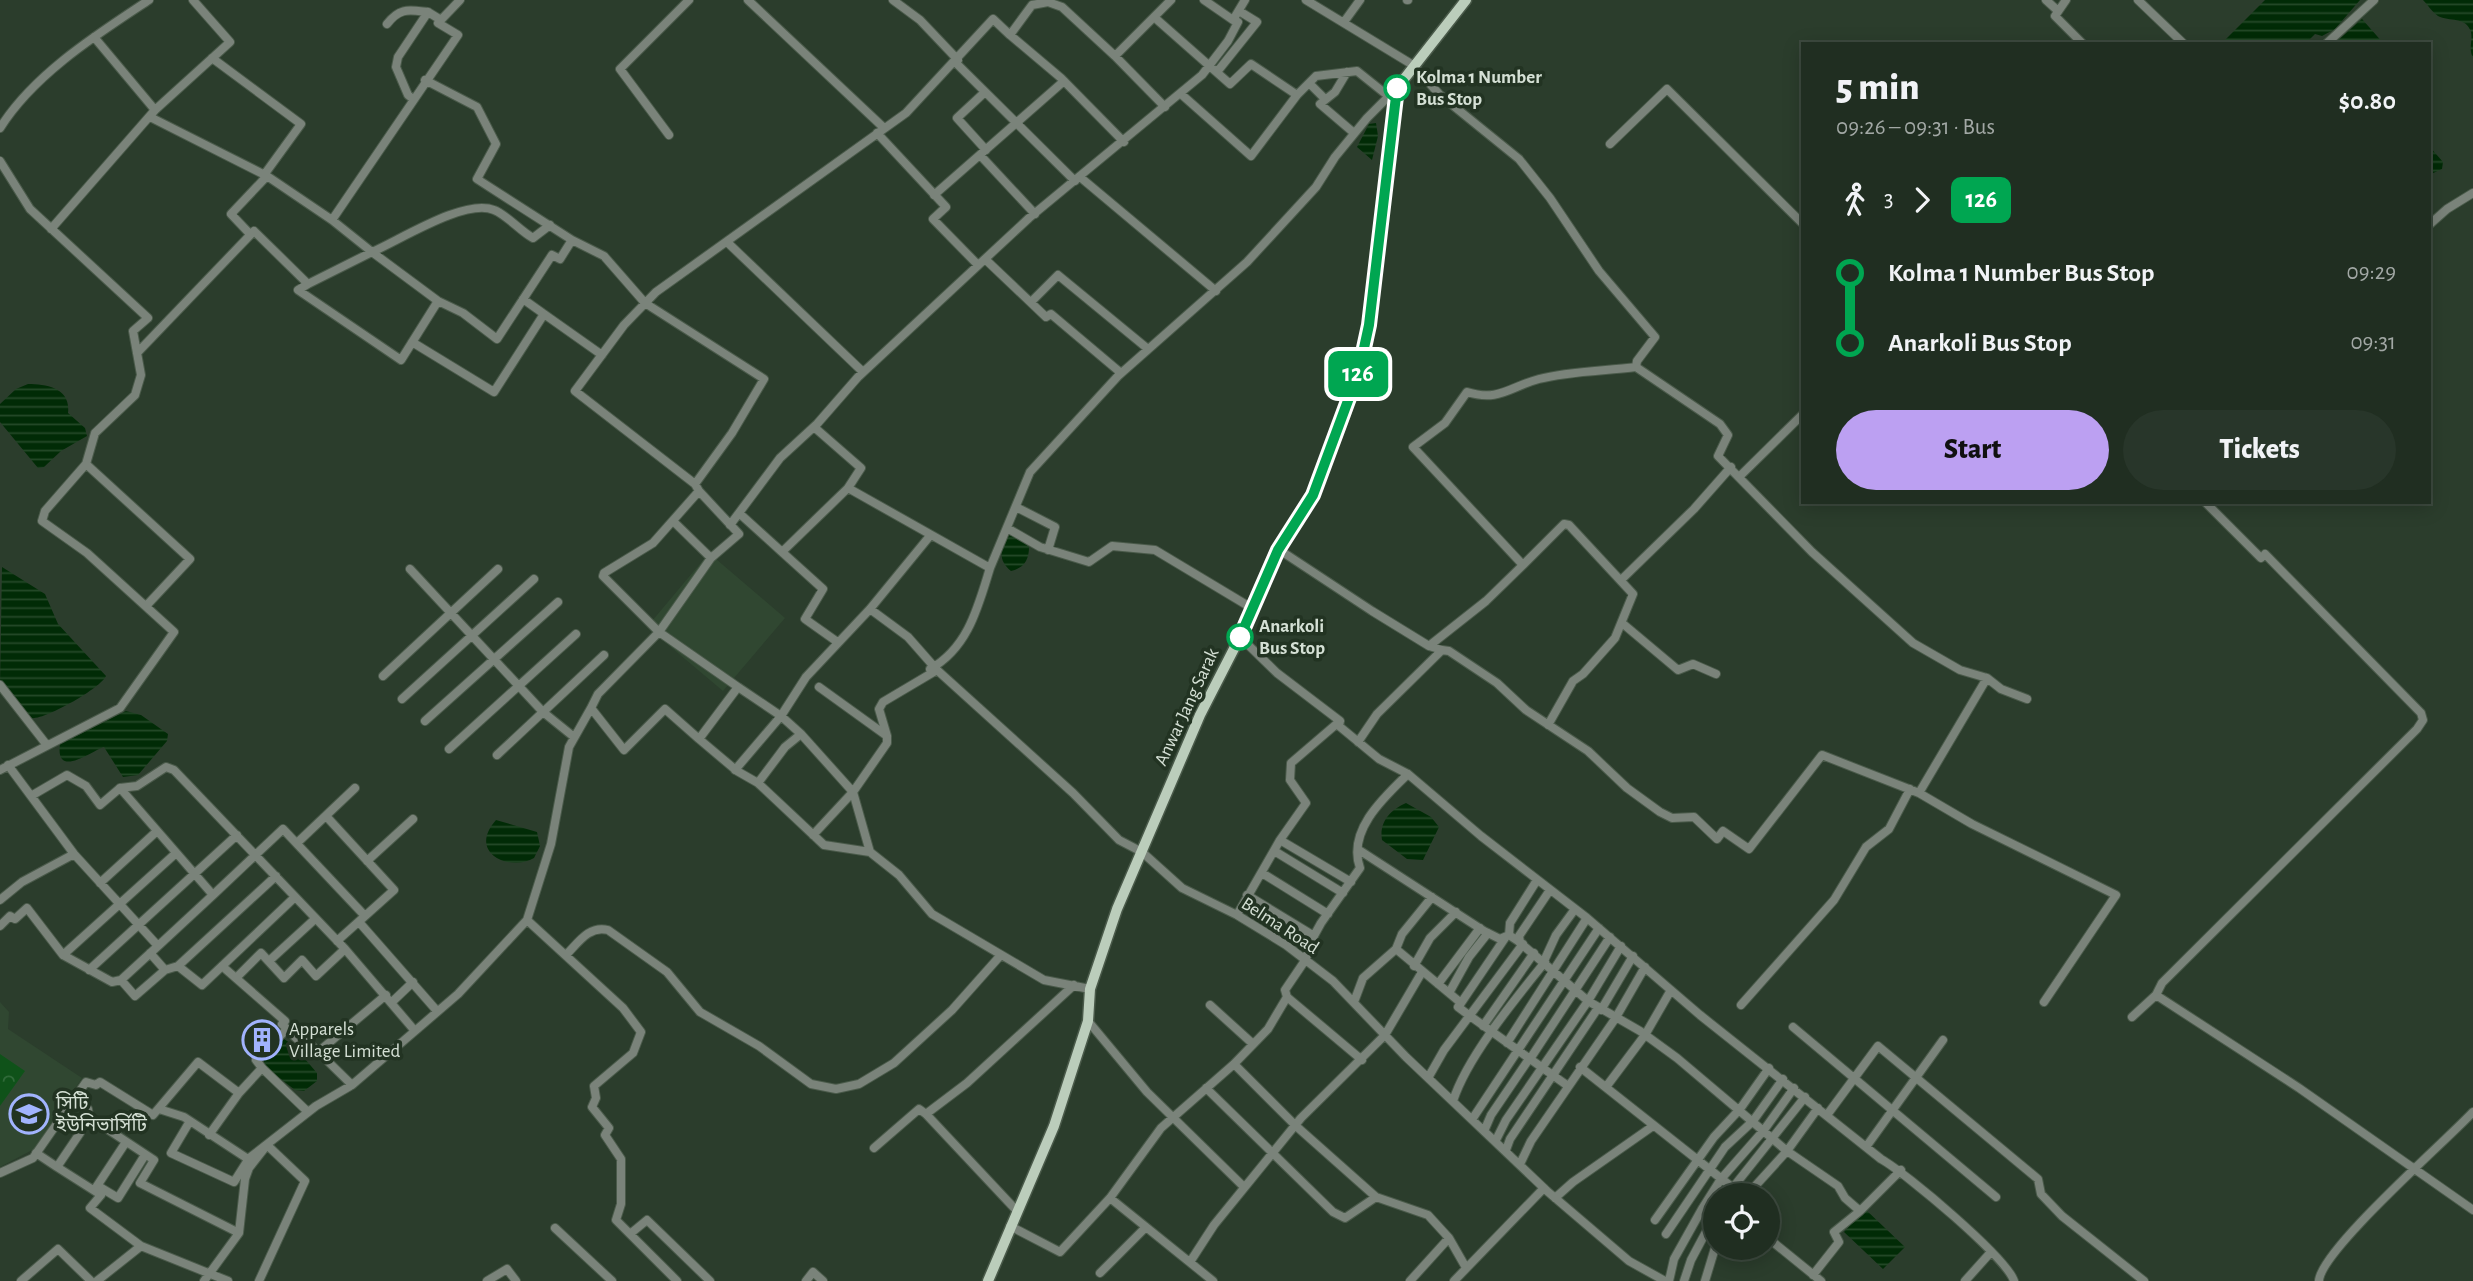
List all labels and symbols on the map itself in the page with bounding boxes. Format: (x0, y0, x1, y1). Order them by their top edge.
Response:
place label: Kolma 1 Number Bus Stop (1416, 68, 1542, 109)
marker: Kolma 1 Number Bus Stop (1384, 75, 1410, 101)
line badge: 126 (1318, 351, 1398, 397)
place label: Anarkoli Bus Stop (1259, 617, 1325, 658)
marker: Anarkoli Bus Stop (1227, 624, 1253, 650)
street label: Anwar Jang Sarak (1151, 645, 1223, 769)
street label: Belma Road (1238, 894, 1322, 958)
building icon: Apparels Village Limited (241, 1019, 283, 1061)
place label: Apparels Village Limited (289, 1020, 400, 1061)
place label: সিটি ইউনিভার্সিটি (55, 1091, 147, 1135)
school or university icon: সিটি ইউনিভার্সিটি (8, 1093, 50, 1135)

